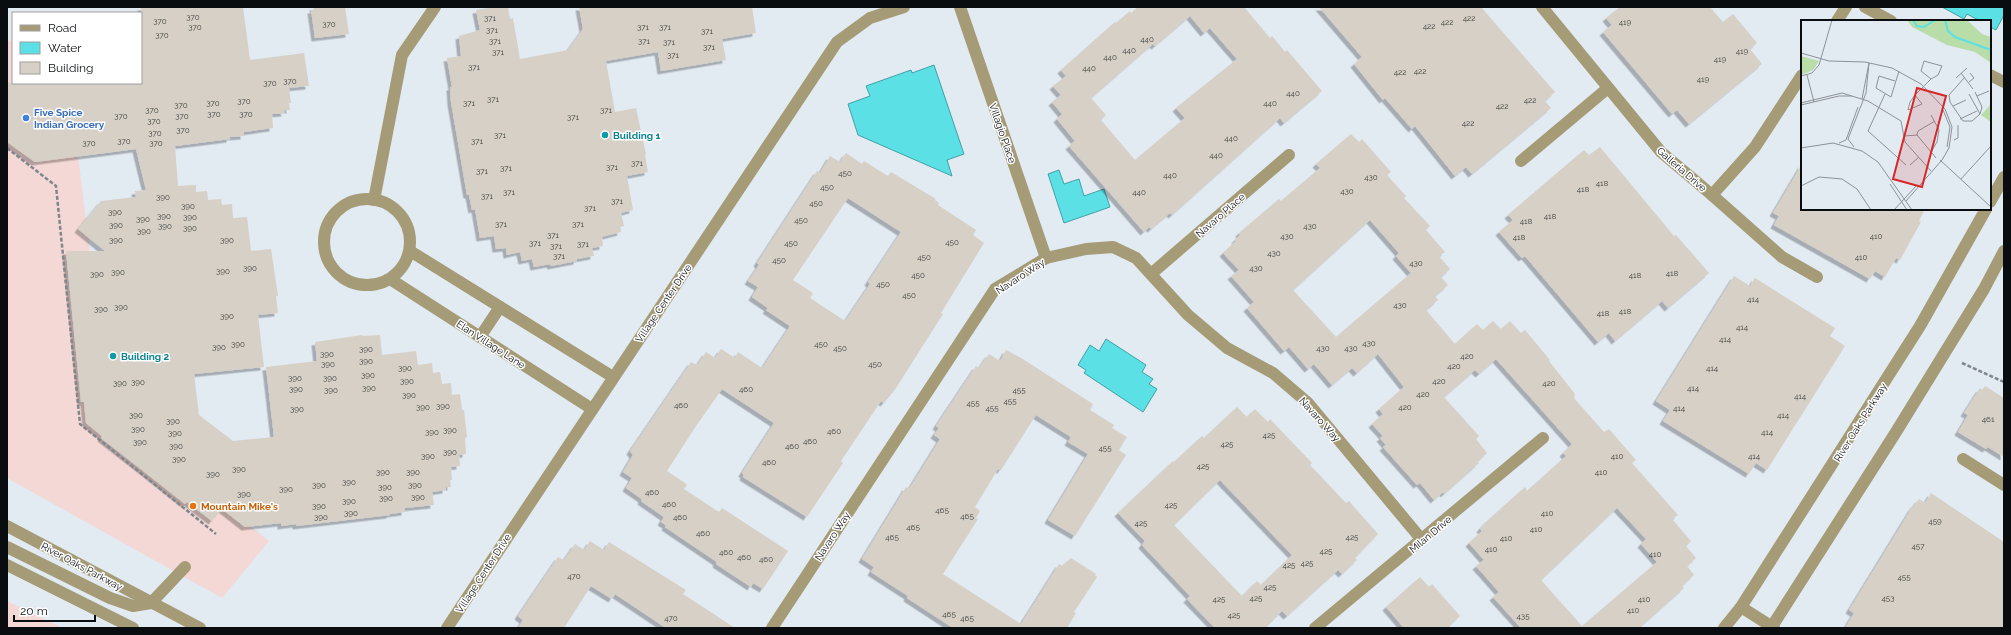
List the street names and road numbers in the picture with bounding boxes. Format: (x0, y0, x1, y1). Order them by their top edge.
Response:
street label: Villagio Place (987, 102, 1018, 165)
street label: Galleria Drive (1655, 145, 1709, 194)
street label: Navaro Place (1194, 191, 1247, 240)
street label: Navaro Way (994, 256, 1047, 296)
street label: Village Center Drive (633, 262, 694, 344)
street label: Elan Village Lane (454, 318, 527, 371)
street label: River Oaks Parkway (1832, 381, 1889, 463)
street label: Navaro Way (1297, 395, 1343, 444)
street label: Navaro Way (813, 509, 853, 563)
street label: Milan Drive (1407, 514, 1454, 555)
street label: Village Center Drive (454, 532, 513, 615)
street label: River Oaks Parkway (39, 540, 125, 593)

